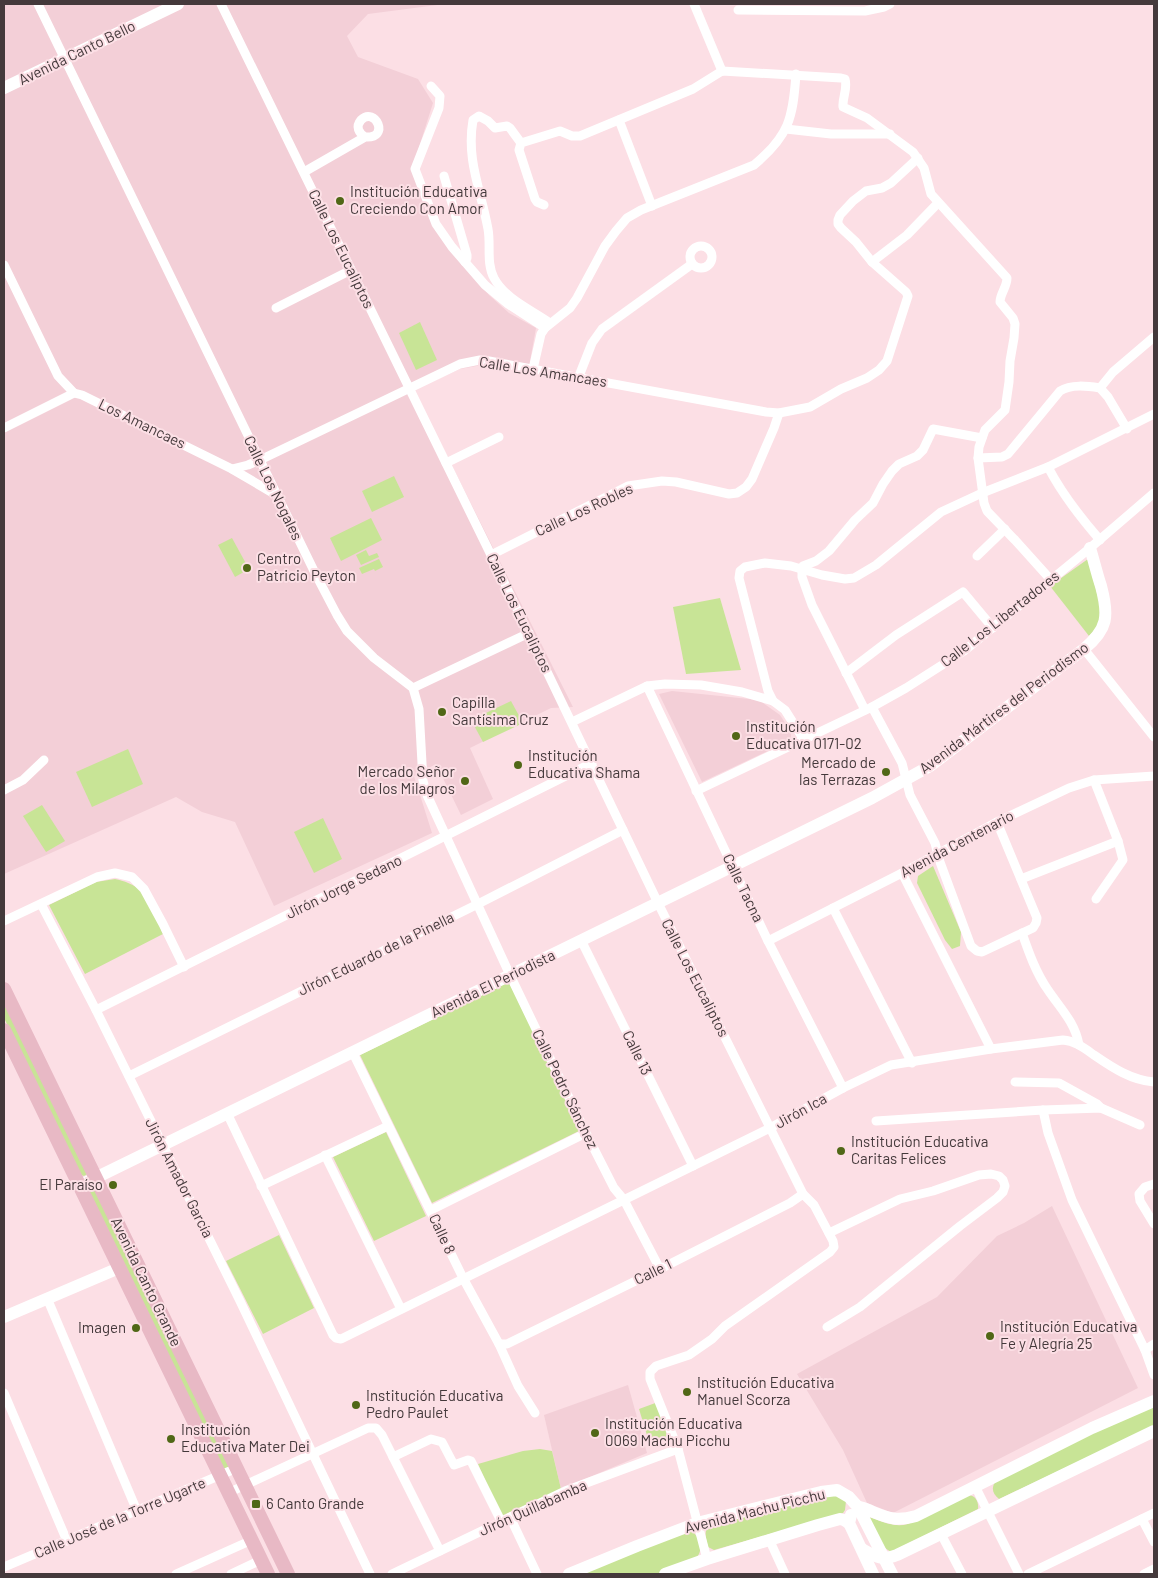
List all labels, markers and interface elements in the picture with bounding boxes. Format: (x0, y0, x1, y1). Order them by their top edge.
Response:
street label: Avenida Canto Bello (15, 16, 138, 88)
place label: Institución Educativa Creciendo Con Amor (350, 182, 487, 217)
street label: Calle Los Eucaliptos (305, 186, 379, 311)
marker: Institución Educativa Creciendo Con Amor (334, 195, 346, 207)
street label: Calle Los Amancaes (478, 352, 608, 390)
street label: Los Amancaes (96, 394, 189, 452)
street label: Calle Los Nogales (241, 432, 307, 543)
street label: Calle Los Robles (532, 479, 635, 540)
place label: Centro Patricio Peyton (257, 549, 356, 584)
street label: Calle Los Eucaliptos (483, 550, 557, 675)
marker: Centro Patricio Peyton (241, 562, 253, 574)
street label: Calle Los Libertadores (937, 566, 1062, 670)
street label: Avenida Mártires del Periodismo (915, 638, 1092, 777)
place label: Capilla Santísima Cruz (452, 693, 549, 728)
marker: Capilla Santísima Cruz (436, 706, 448, 718)
place label: Institución Educativa 0171-02 (746, 717, 862, 752)
marker: Institución Educativa 0171-02 (730, 730, 742, 742)
place label: Institución Educativa Shama (528, 746, 640, 781)
place label: Mercado de las Terrazas (799, 753, 876, 788)
marker: Institución Educativa Shama (512, 759, 524, 771)
place label: Mercado Señor de los Milagros (358, 762, 456, 797)
marker: Mercado de las Terrazas (880, 766, 892, 778)
marker: Mercado Señor de los Milagros (459, 775, 471, 787)
street label: Avenida Centenario (897, 806, 1016, 881)
street label: Jirón Jorge Sedano (283, 850, 405, 922)
street label: Calle Tacna (720, 850, 768, 925)
street label: Jirón Eduardo de la Pinella (295, 907, 456, 999)
street label: Calle Los Eucaliptos (658, 915, 733, 1040)
street label: Avenida El Periodista (427, 945, 558, 1021)
street label: Calle Pedro Sánchez (529, 1026, 603, 1152)
street label: Calle 13 (619, 1027, 656, 1078)
street label: Jirón Ica (772, 1089, 830, 1132)
street label: Jirón Amador García (142, 1115, 218, 1240)
place label: Institución Educativa Caritas Felices (851, 1132, 988, 1167)
marker: Institución Educativa Caritas Felices (835, 1145, 847, 1157)
place label: El Paraíso (39, 1175, 103, 1193)
marker: El Paraíso (107, 1179, 119, 1191)
street label: Calle 8 (426, 1211, 460, 1257)
street label: Avenida Canto Grande (108, 1214, 186, 1349)
street label: Calle 1 (631, 1254, 674, 1288)
place label: Institución Educativa Fe y Alegría 25 (1000, 1317, 1137, 1352)
place label: Imagen (78, 1318, 126, 1336)
marker: Imagen (130, 1322, 142, 1334)
marker: Institución Educativa Fe y Alegría 25 (984, 1330, 996, 1342)
place label: Institución Educativa Manuel Scorza (697, 1373, 834, 1408)
place label: Institución Educativa Pedro Paulet (366, 1386, 503, 1421)
marker: Institución Educativa Manuel Scorza (681, 1386, 693, 1398)
marker: Institución Educativa Pedro Paulet (350, 1399, 362, 1411)
place label: Institución Educativa 0069 Machu Picchu (605, 1414, 742, 1449)
place label: Institución Educativa Mater Dei (181, 1420, 310, 1455)
marker: Institución Educativa 0069 Machu Picchu (589, 1427, 601, 1439)
marker: Institución Educativa Mater Dei (165, 1433, 177, 1445)
street label: Calle José de la Torre Ugarte (31, 1473, 208, 1561)
street label: Jirón Quillabamba (476, 1475, 589, 1539)
street label: Avenida Machu Picchu (683, 1484, 827, 1536)
place label: 6 Canto Grande (266, 1494, 364, 1512)
marker: 6 Canto Grande (250, 1498, 262, 1510)

